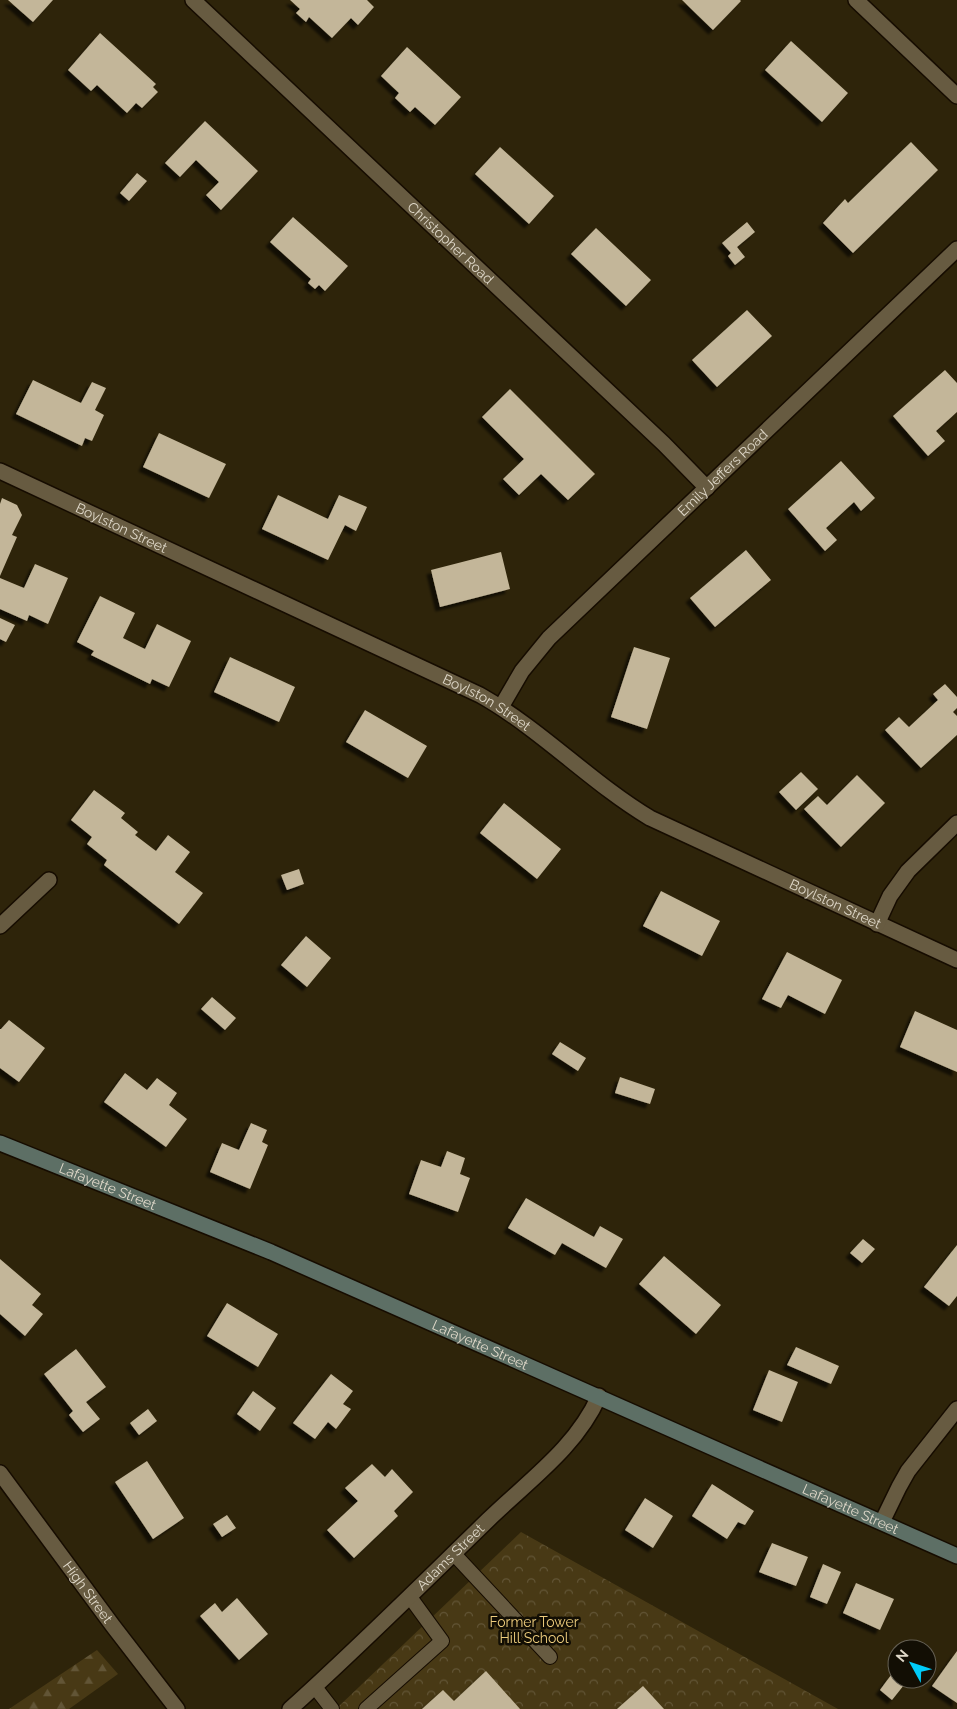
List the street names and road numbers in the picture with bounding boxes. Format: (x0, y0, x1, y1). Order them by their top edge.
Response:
street label: Christopher Road (404, 198, 497, 287)
street label: Emily Jeffers Road (674, 426, 771, 519)
street label: Boylston Street (73, 499, 170, 556)
street label: Boylston Street (440, 671, 534, 734)
street label: Boylston Street (787, 876, 884, 932)
street label: Lafayette Street (57, 1160, 159, 1213)
street label: Lafayette Street (430, 1317, 531, 1373)
street label: Lafayette Street (800, 1481, 901, 1537)
street label: Adams Street (413, 1520, 487, 1593)
street label: High Street (60, 1558, 116, 1626)

